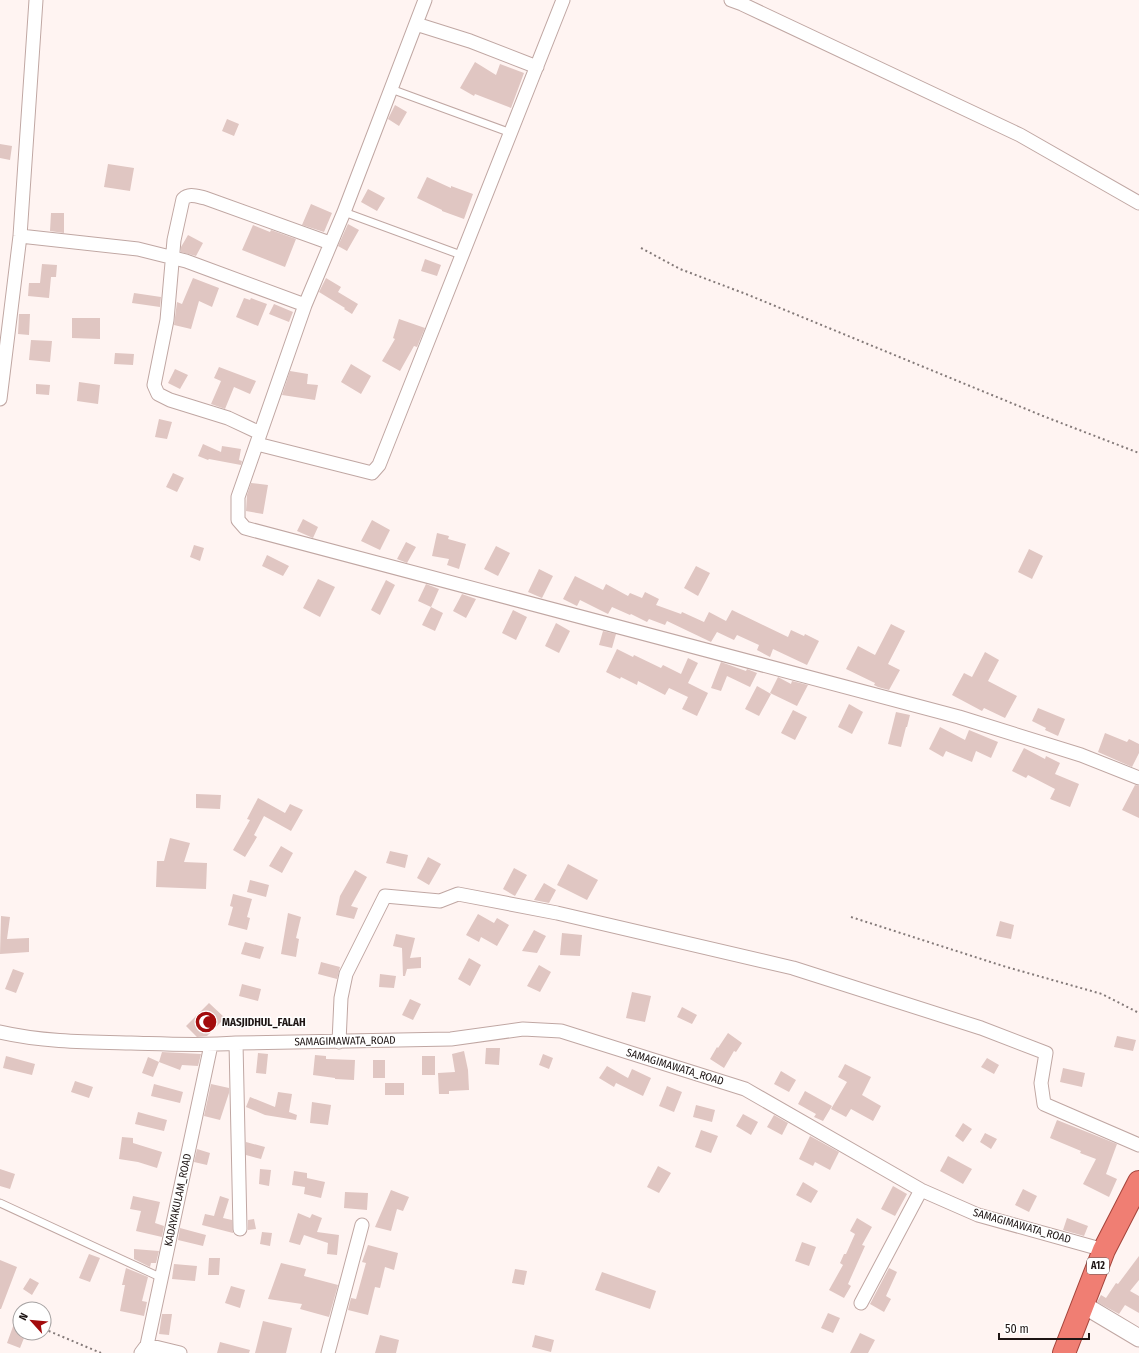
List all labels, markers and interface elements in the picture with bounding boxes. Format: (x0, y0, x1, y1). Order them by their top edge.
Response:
mosque icon: MASJIDHUL_FALAH (193, 1009, 219, 1035)
place label: MASJIDHUL_FALAH (222, 1016, 306, 1029)
street label: SAMAGIMAWATA_ROAD (294, 1034, 396, 1048)
street label: SAMAGIMAWATA_ROAD (625, 1046, 725, 1088)
street label: KADAYAKULAM_ROAD (162, 1152, 194, 1248)
street label: SAMAGIMAWATA_ROAD (971, 1206, 1073, 1246)
road number: A12 (1087, 1258, 1109, 1274)
north arrow (12, 1301, 52, 1341)
text: N (16, 1311, 31, 1323)
scale bar (999, 1315, 1089, 1341)
text: 50 m (1005, 1322, 1029, 1336)

